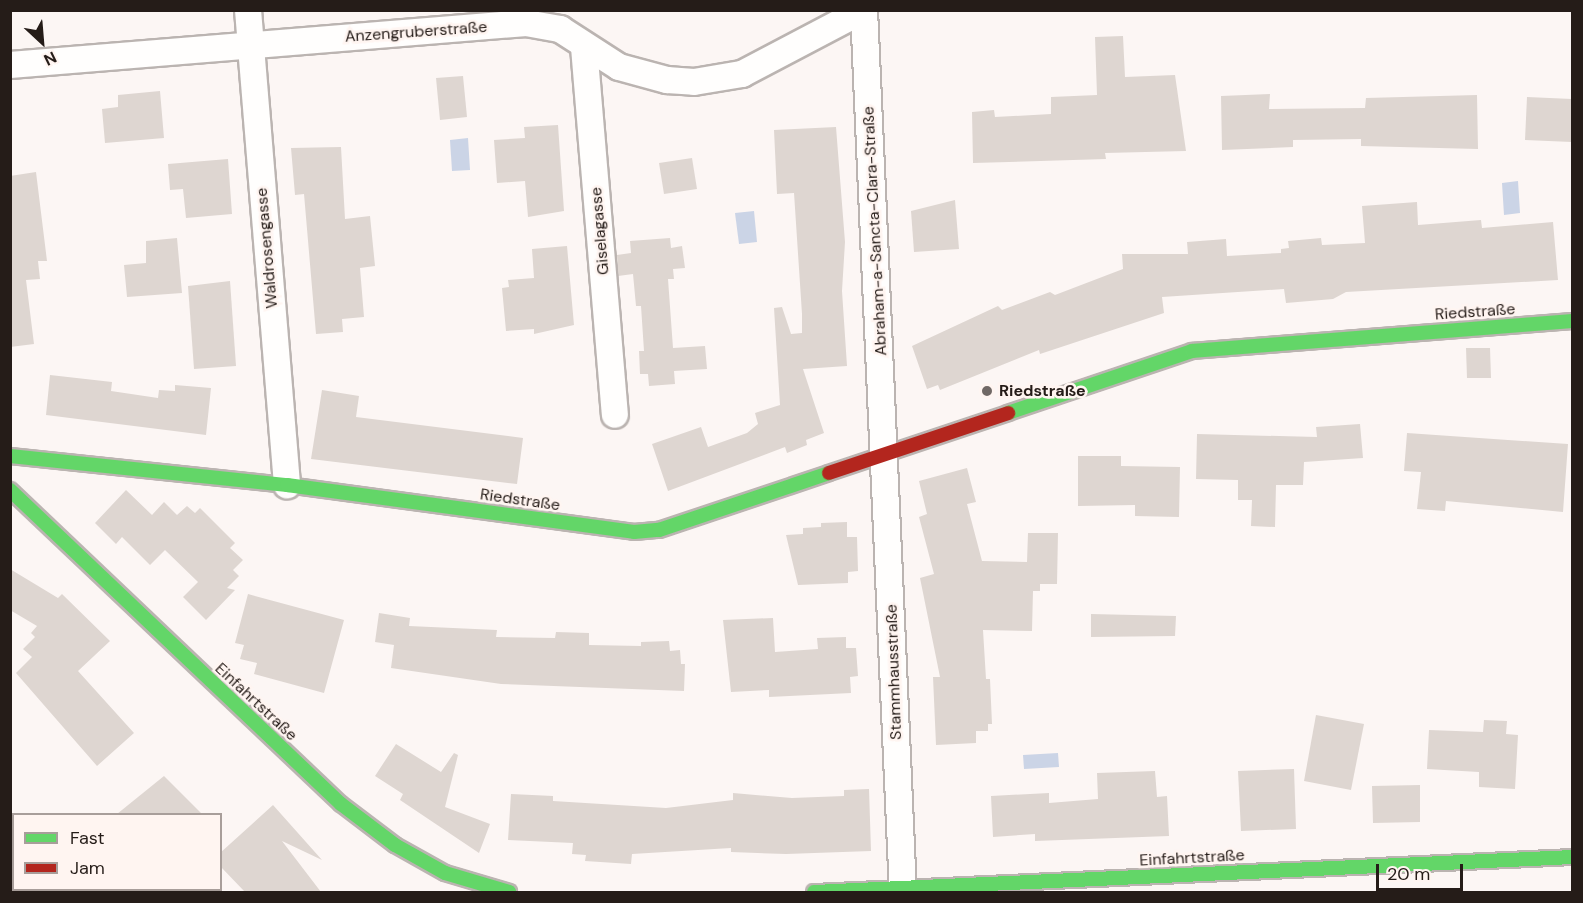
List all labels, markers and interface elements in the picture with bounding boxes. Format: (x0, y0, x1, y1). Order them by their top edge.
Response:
north arrow (12, 12, 72, 72)
street label: Anzengruberstraße (344, 17, 488, 47)
text: N (40, 47, 60, 71)
street label: Abraham-a-Sancta-Clara-Straße (859, 106, 891, 356)
street label: Giselagasse (587, 186, 613, 276)
street label: Waldrosengasse (252, 187, 282, 309)
street label: Riedstraße (1434, 300, 1516, 324)
place label: Riedstraße (999, 381, 1086, 401)
marker: Riedstraße (980, 384, 994, 398)
street label: Riedstraße (479, 485, 561, 515)
street label: Stammhausstraße (882, 604, 906, 740)
street label: Einfahrtstraße (211, 659, 301, 745)
legend (12, 813, 222, 891)
text: Fast (70, 826, 105, 850)
street label: Einfahrtstraße (1139, 846, 1245, 870)
scale bar (1379, 852, 1466, 890)
text: Jam (70, 856, 105, 880)
text: 20 m (1387, 862, 1430, 886)

